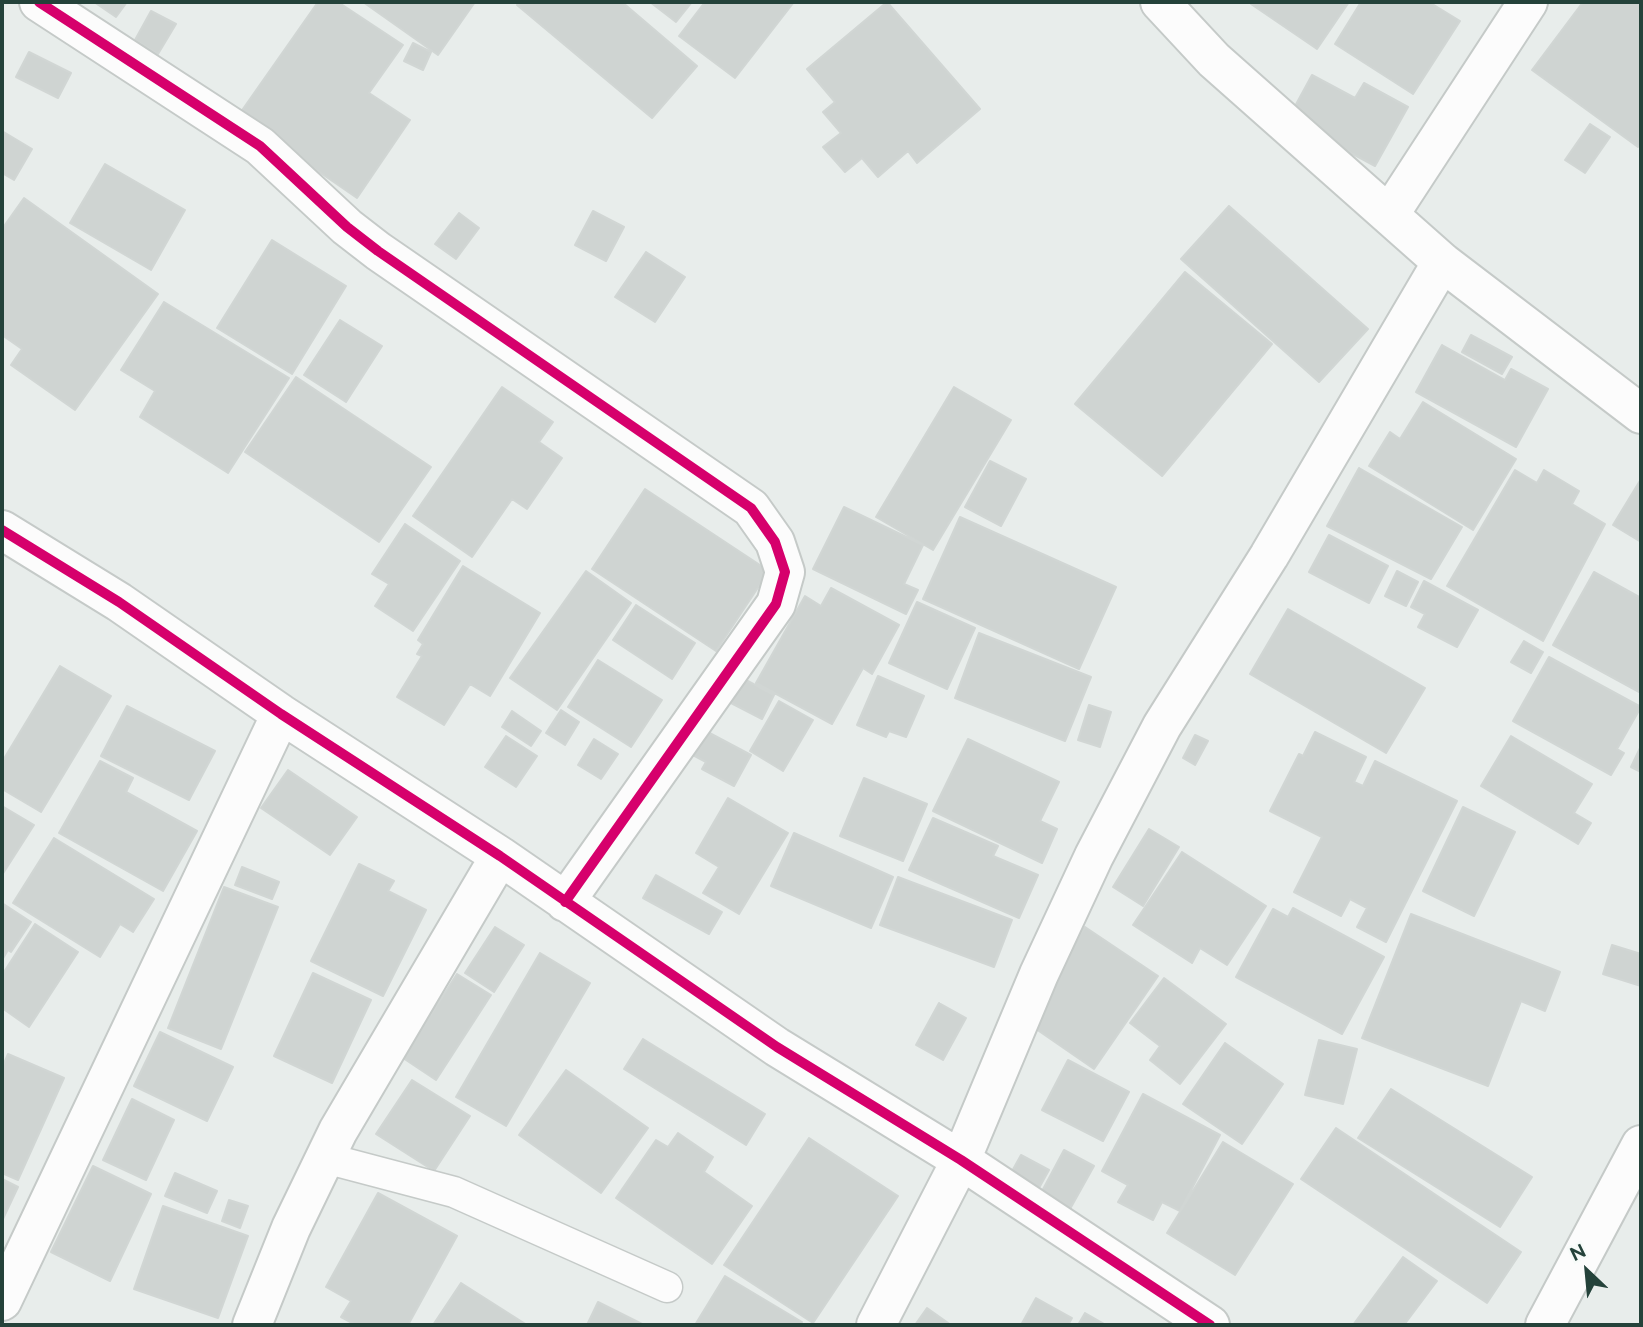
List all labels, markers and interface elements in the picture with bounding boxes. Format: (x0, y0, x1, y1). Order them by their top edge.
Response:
north arrow (1552, 1236, 1622, 1306)
text: N (1566, 1239, 1589, 1265)

